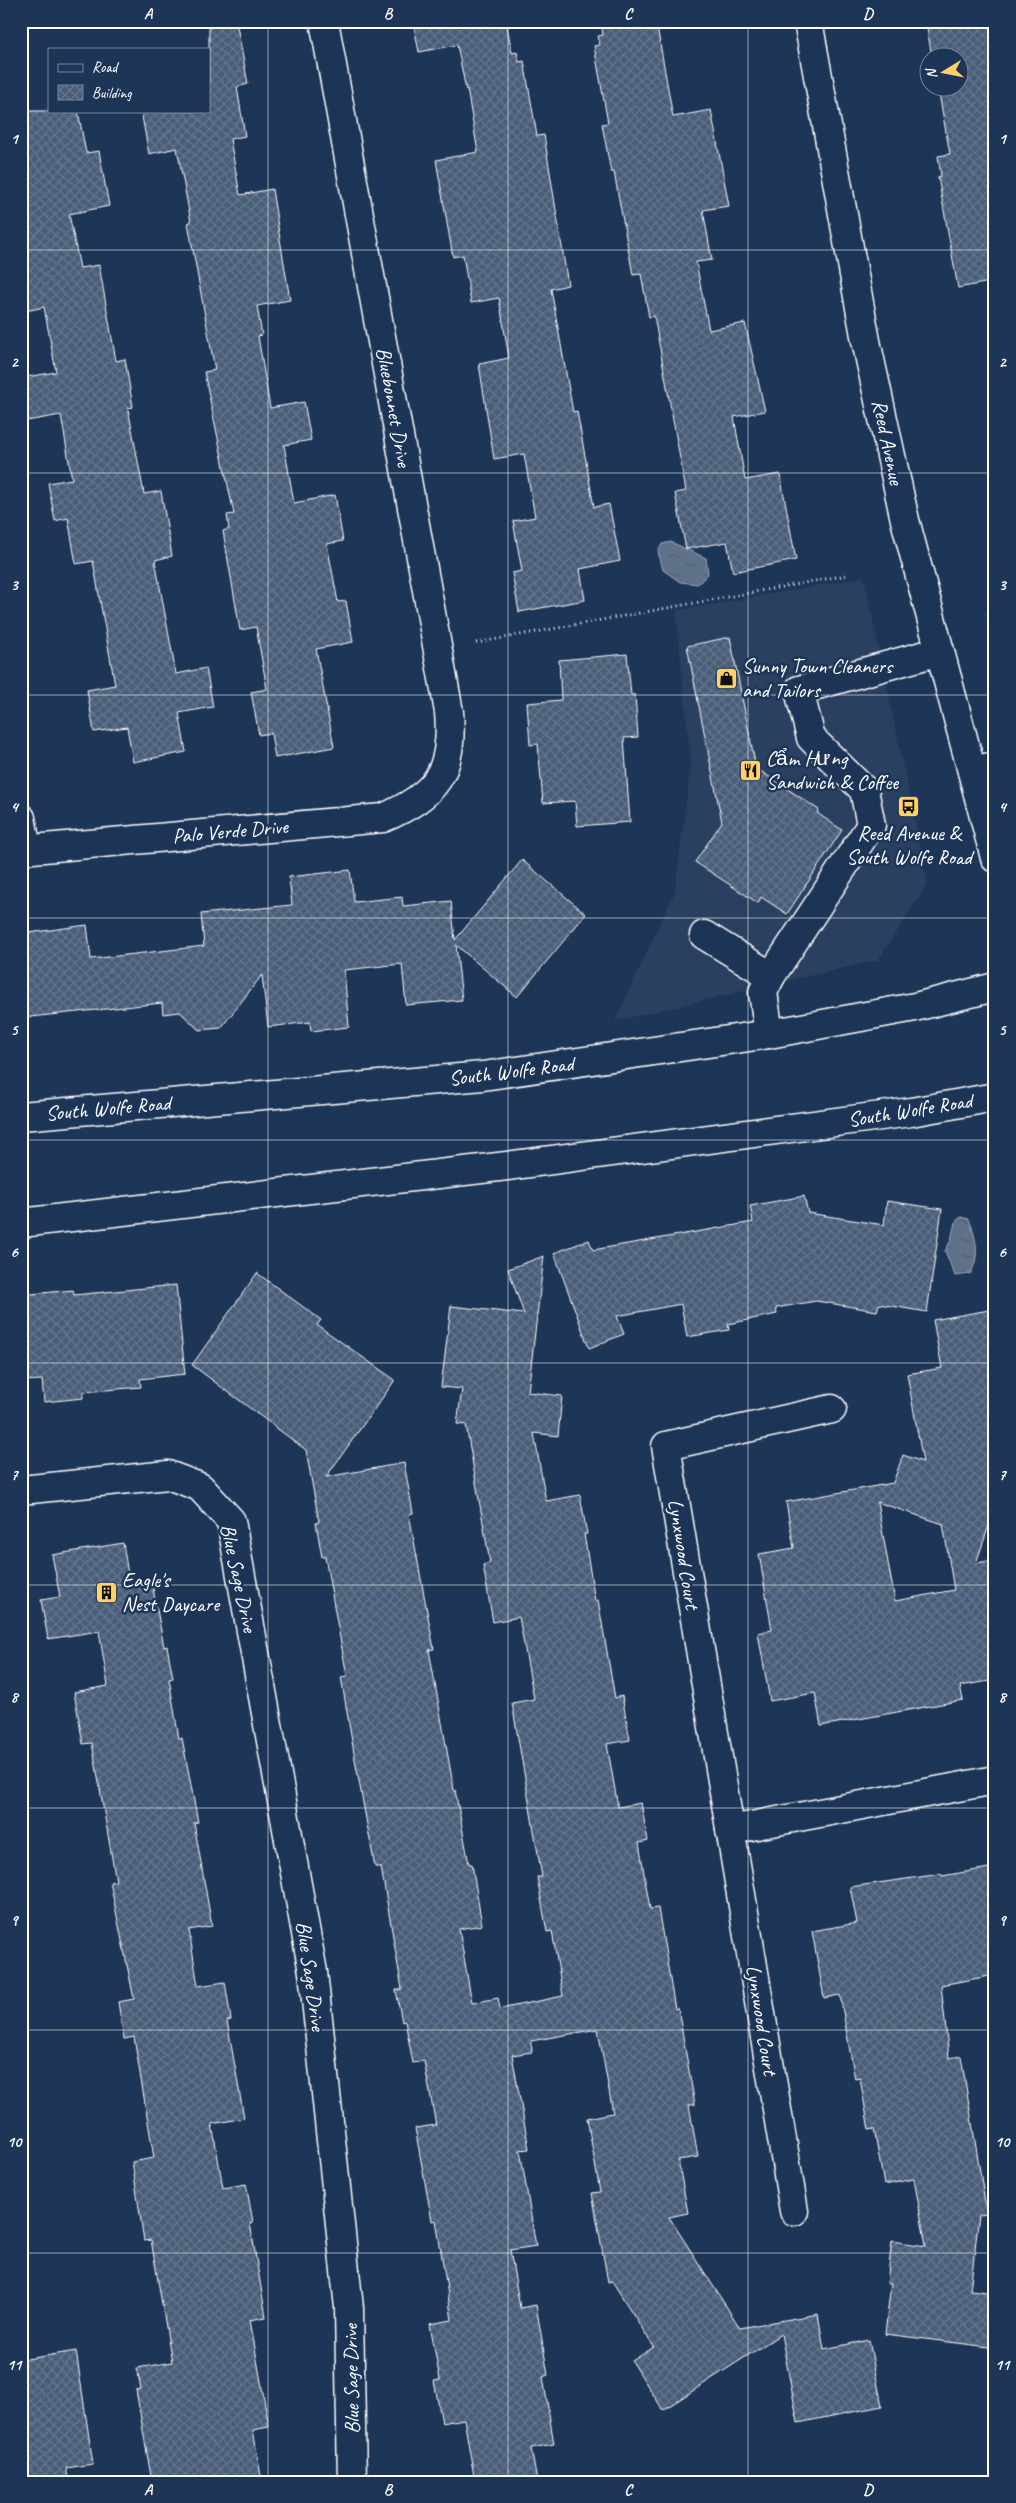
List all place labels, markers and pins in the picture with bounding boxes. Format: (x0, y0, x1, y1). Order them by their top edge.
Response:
place label: Sunny Town Cleaners and Tailors (742, 653, 894, 703)
shop icon: Sunny Town Cleaners and Tailors (714, 666, 738, 690)
place label: Cẩm Hưng Sandwich & Coffee (766, 745, 899, 795)
restaurant icon: Cẩm Hưng Sandwich & Coffee (738, 758, 762, 782)
bus stop icon: Reed Avenue & South Wolfe Road (897, 794, 921, 818)
place label: Reed Avenue & South Wolfe Road (846, 820, 975, 870)
place label: Eagle's Nest Daycare (122, 1567, 221, 1617)
building icon: Eagle's Nest Daycare (94, 1580, 118, 1604)

